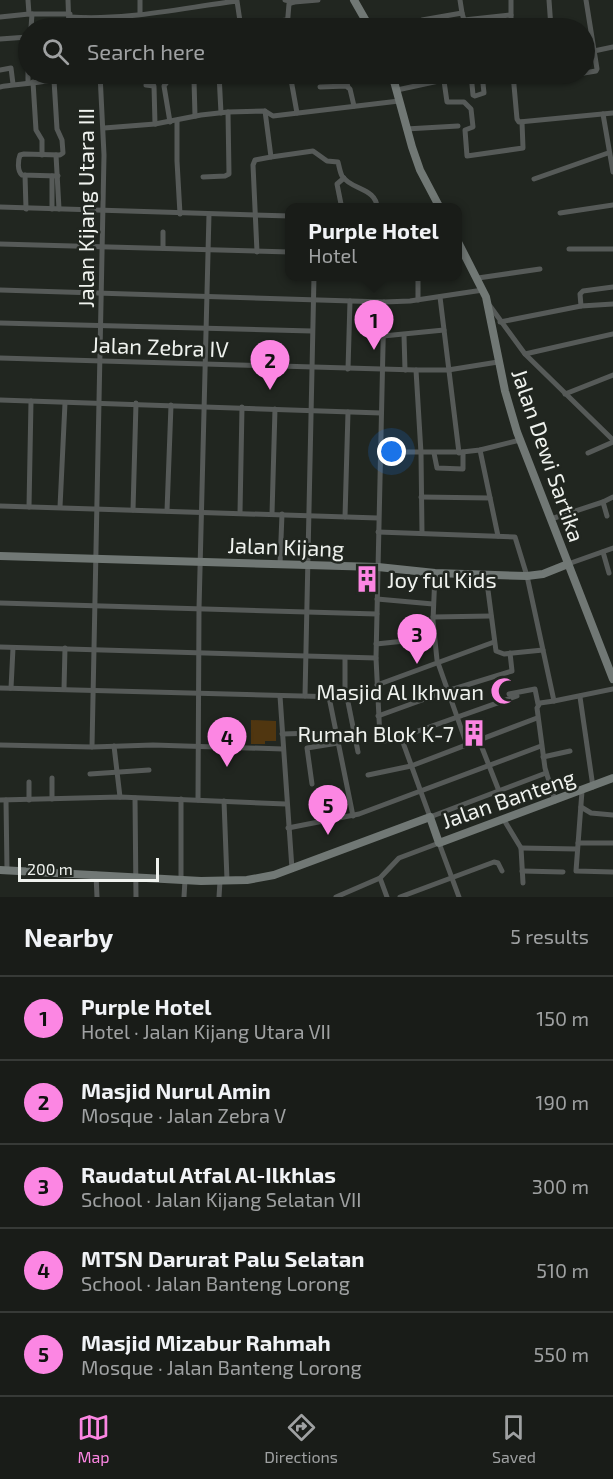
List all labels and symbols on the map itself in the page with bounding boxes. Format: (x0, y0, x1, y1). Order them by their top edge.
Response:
street label: Jalan Kijang Utara III (72, 108, 99, 308)
pin: 1 (354, 300, 394, 350)
street label: Jalan Zebra IV (91, 331, 230, 361)
pin: 2 (250, 340, 290, 390)
street label: Jalan Dewi Sartika (507, 365, 591, 545)
your location (377, 437, 406, 466)
street label: Jalan Kijang (227, 531, 345, 562)
building icon: Joy ful Kids (352, 564, 382, 594)
place label: Joy ful Kids (387, 566, 497, 592)
pin: 3 (398, 614, 436, 664)
mosque icon: Masjid Al Ikhwan (489, 676, 519, 706)
place label: Masjid Al Ikhwan (316, 678, 484, 705)
pin: 4 (208, 718, 246, 767)
building icon: Rumah Blok K-7 (459, 718, 489, 748)
place label: Rumah Blok K-7 (298, 720, 454, 746)
street label: Jalan Banteng (438, 763, 578, 833)
pin: 5 (308, 786, 348, 835)
scale bar (18, 855, 159, 882)

